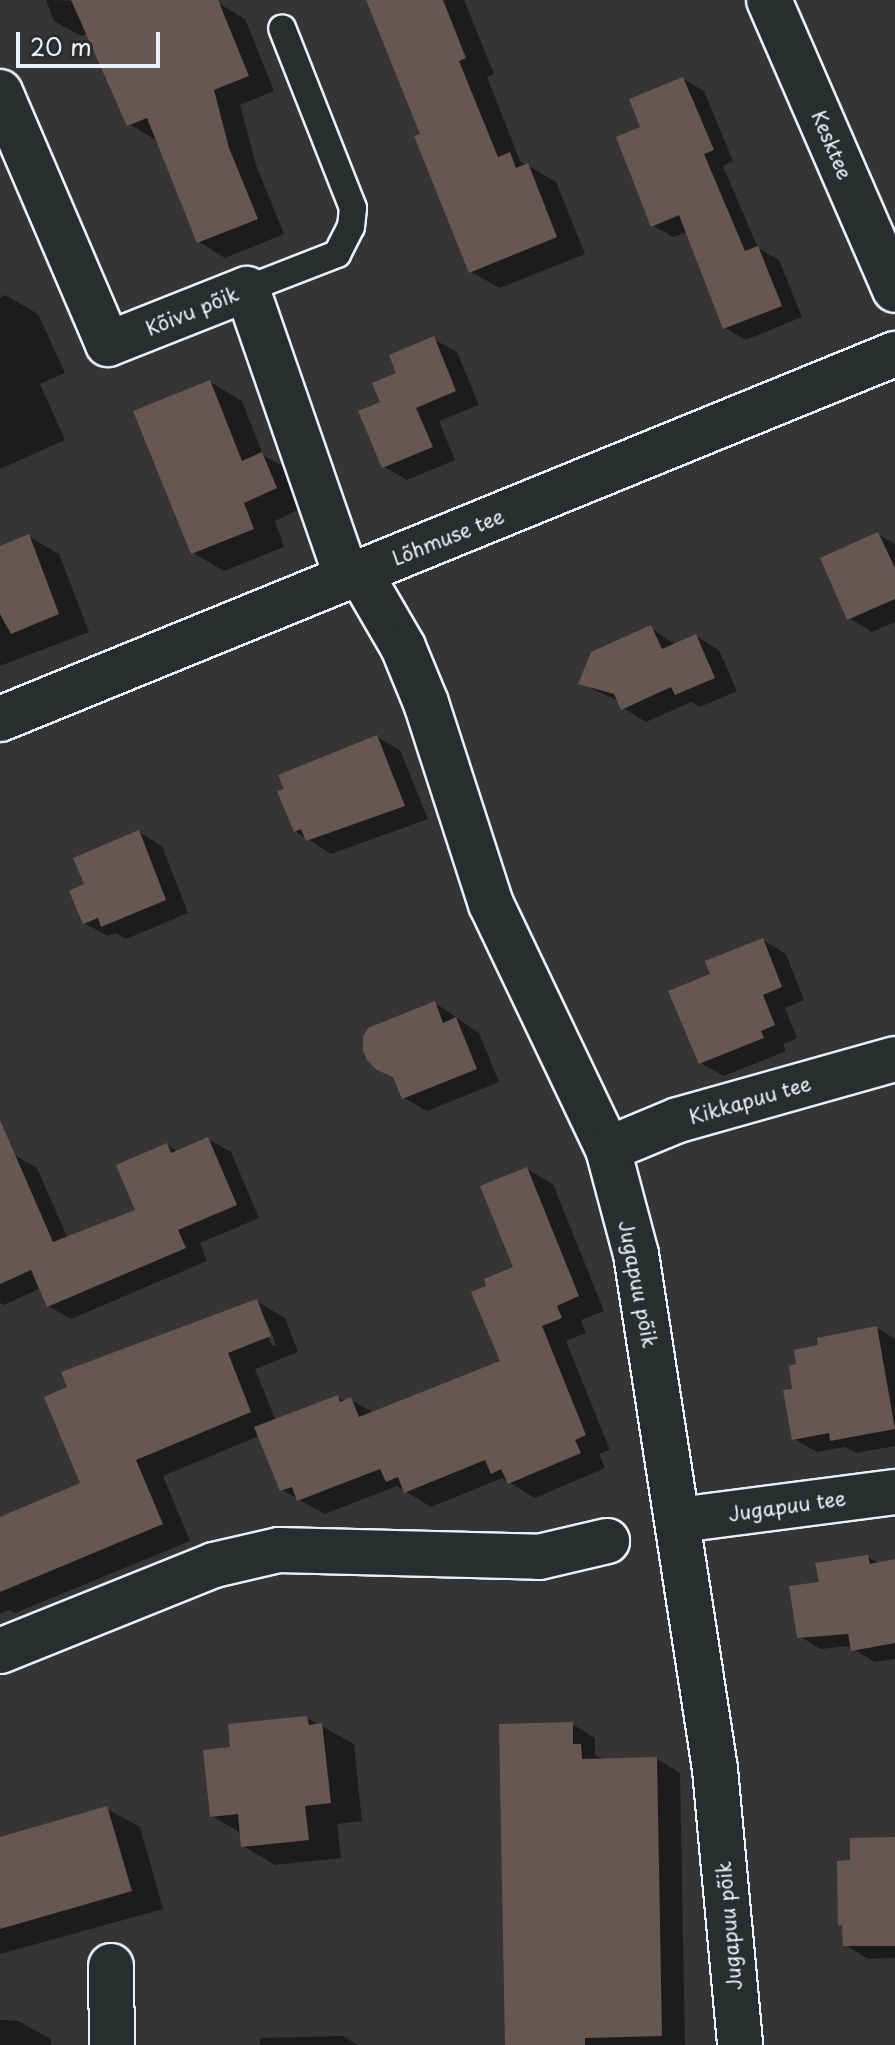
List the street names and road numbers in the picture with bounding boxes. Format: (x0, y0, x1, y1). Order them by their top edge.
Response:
street label: Kesktee (807, 107, 857, 183)
street label: Kõivu põik (142, 282, 242, 340)
street label: Lõhmuse tee (388, 504, 508, 570)
street label: Kikkapuu tee (686, 1071, 814, 1129)
street label: Jugapuu põik (614, 1219, 662, 1349)
street label: Jugapuu tee (727, 1486, 847, 1526)
street label: Jugapuu põik (711, 1861, 747, 1991)

